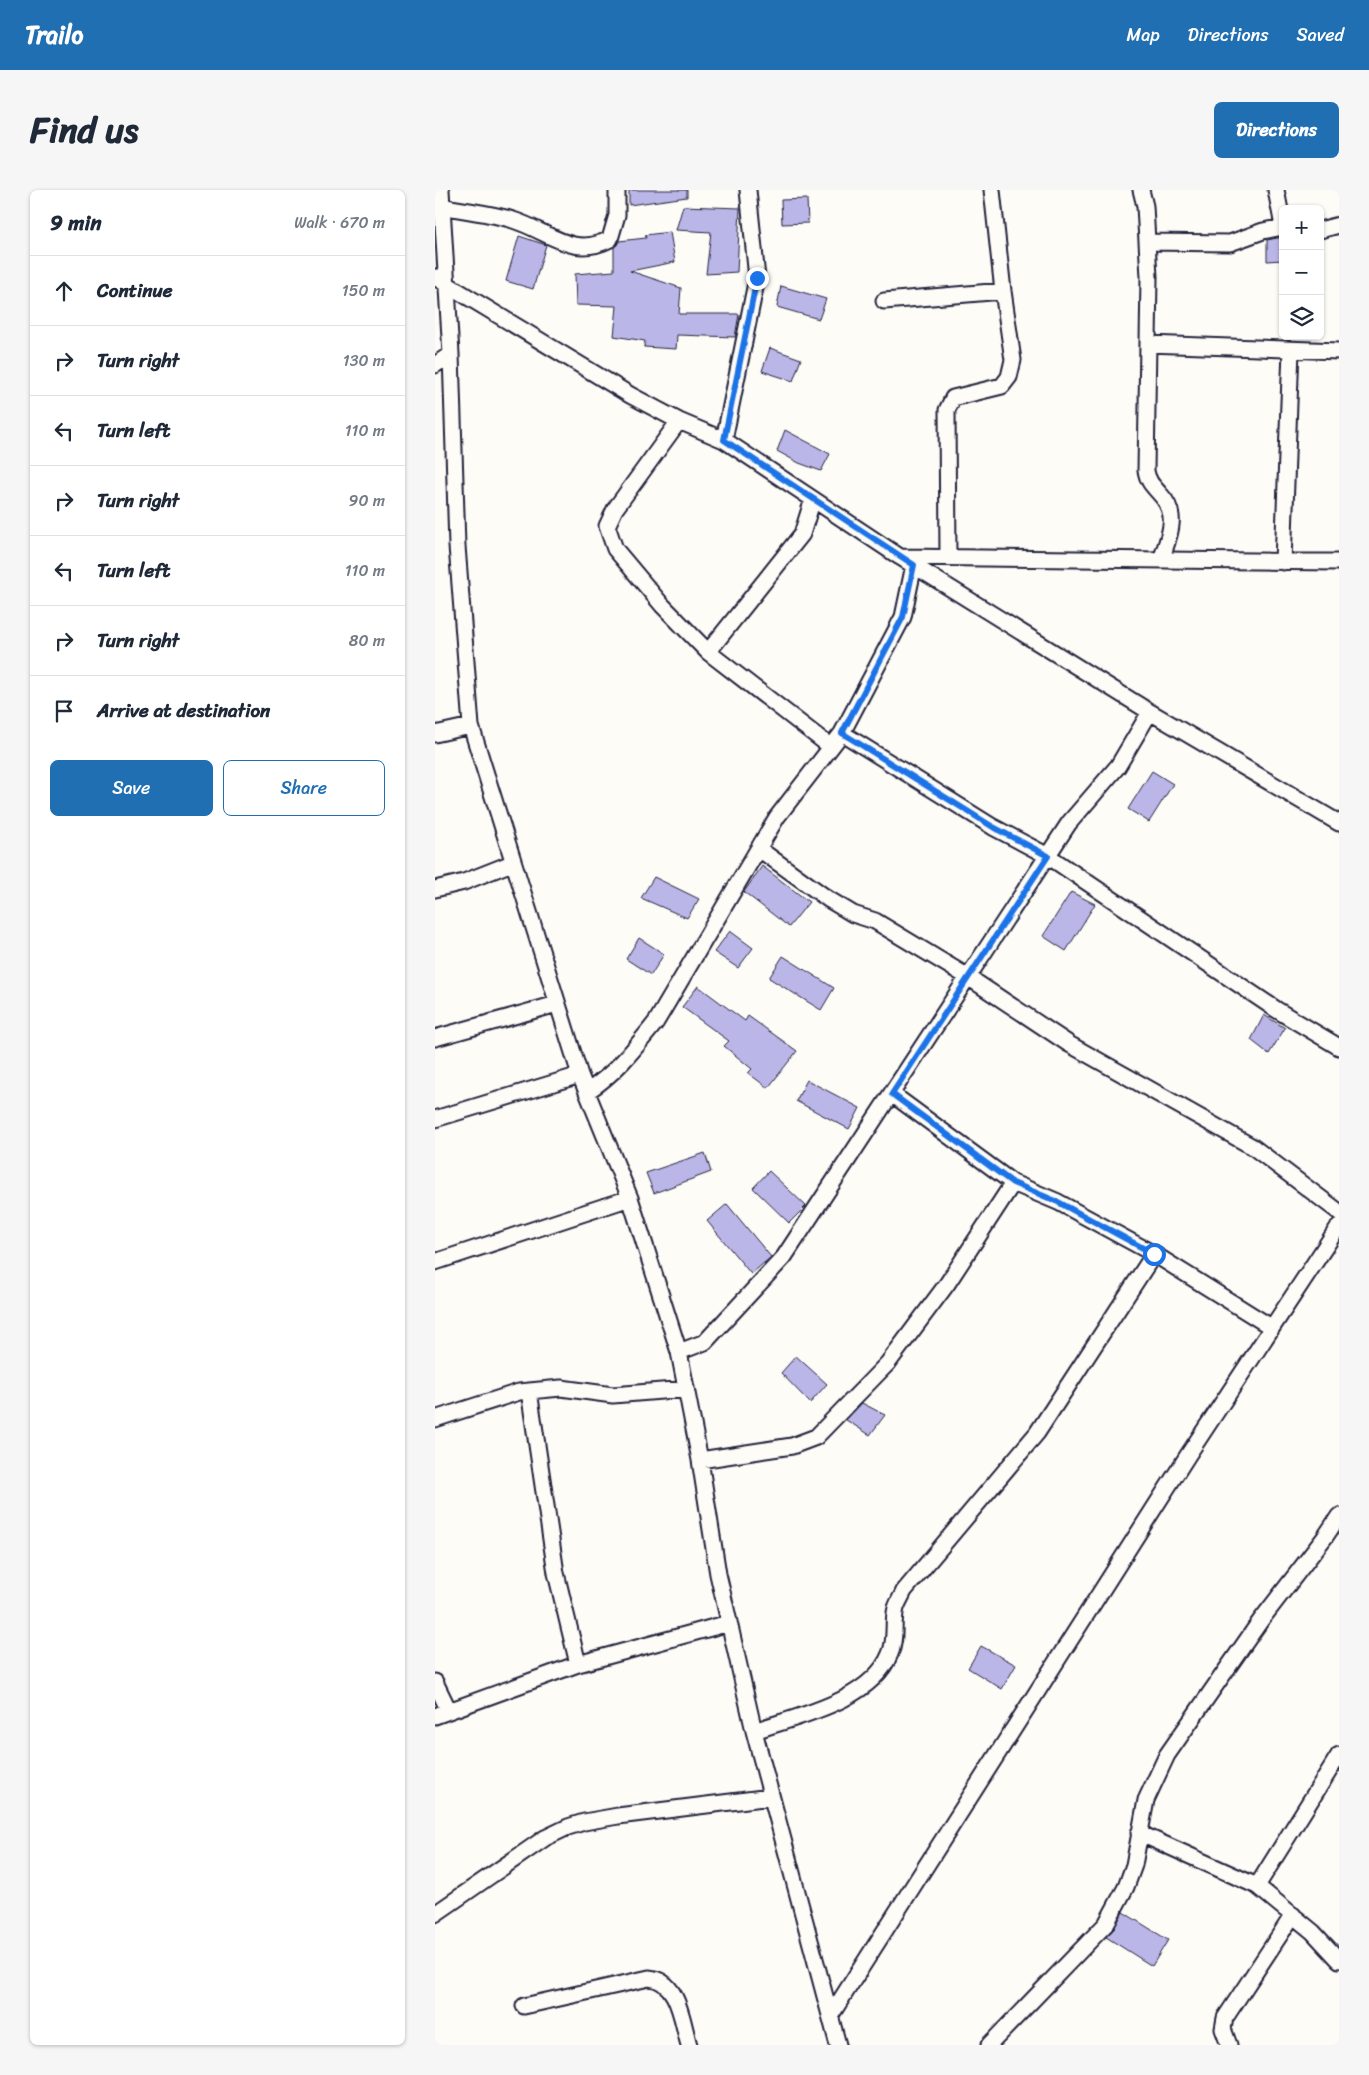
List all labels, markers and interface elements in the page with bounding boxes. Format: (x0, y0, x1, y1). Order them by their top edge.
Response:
text: Trailo (25, 14, 83, 56)
text: Map (1127, 19, 1160, 51)
text: Directions (1188, 19, 1269, 51)
text: Saved (1297, 19, 1344, 51)
text: Find us (30, 99, 138, 161)
button: Directions (1214, 102, 1339, 158)
text: 9 min (50, 204, 102, 242)
map controls (1279, 205, 1324, 340)
button: + (1279, 205, 1324, 250)
text: Walk · 670 m (294, 208, 385, 237)
button: − (1279, 250, 1324, 295)
route end (746, 267, 769, 290)
text: Continue (97, 274, 173, 307)
text: 150 m (342, 276, 385, 305)
icon: ahead (50, 277, 78, 305)
button: layers (1279, 295, 1324, 340)
text: Turn right (97, 344, 179, 377)
text: 130 m (343, 346, 385, 375)
icon: right (50, 347, 78, 375)
text: Turn left (97, 414, 170, 447)
text: 110 m (345, 416, 385, 445)
icon: left (50, 417, 78, 445)
text: Turn right (97, 484, 179, 517)
text: 90 m (349, 486, 385, 515)
icon: right (50, 487, 78, 515)
text: Turn left (97, 554, 170, 587)
text: 110 m (345, 556, 385, 585)
icon: left (50, 557, 78, 585)
text: Turn right (97, 624, 179, 657)
text: 80 m (349, 626, 385, 655)
icon: right (50, 627, 78, 655)
text: Arrive at destination (97, 694, 270, 727)
icon: arrive (50, 697, 78, 725)
button: Save (50, 760, 213, 816)
button: Share (223, 760, 385, 816)
route start (1143, 1243, 1166, 1266)

